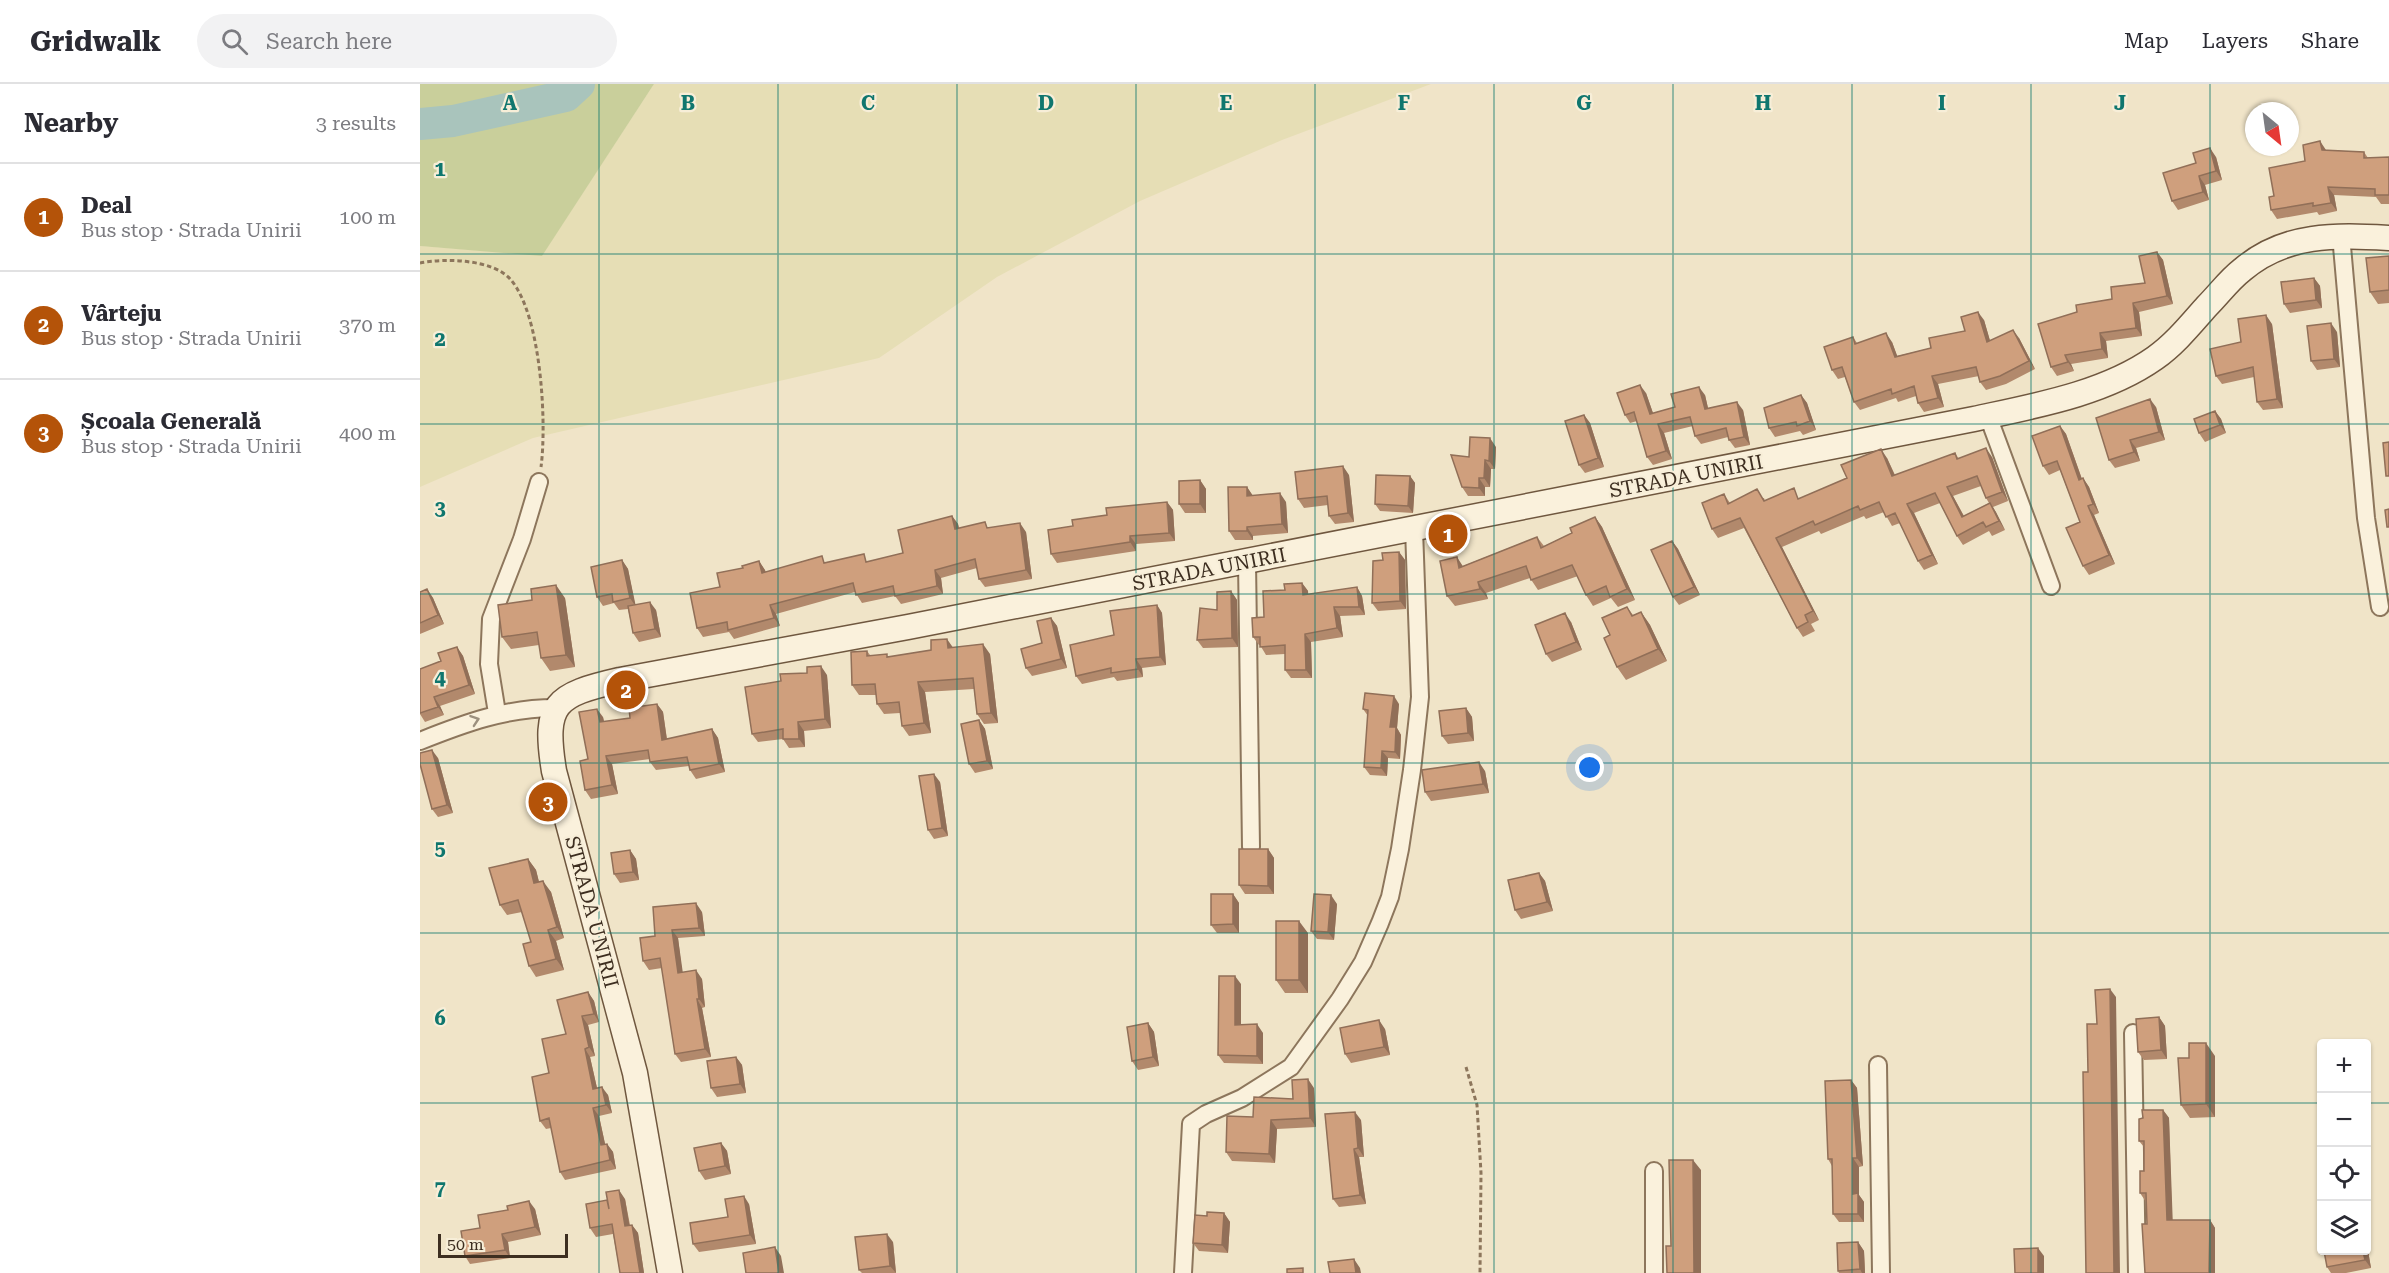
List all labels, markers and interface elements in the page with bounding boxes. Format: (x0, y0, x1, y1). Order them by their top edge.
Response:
search box (197, 14, 617, 68)
text: Gridwalk (30, 25, 161, 58)
icon: search (218, 25, 251, 58)
text: Search here (266, 29, 392, 54)
text: Map (2124, 29, 2169, 53)
text: Layers (2202, 29, 2268, 53)
text: Share (2301, 29, 2359, 53)
text: A (503, 91, 518, 115)
text: B (681, 91, 695, 115)
text: C (861, 91, 875, 115)
text: D (1038, 91, 1054, 115)
text: E (1220, 91, 1233, 115)
text: F (1398, 91, 1410, 115)
text: G (1576, 91, 1592, 115)
text: H (1755, 91, 1771, 115)
text: I (1938, 91, 1946, 115)
text: J (2114, 91, 2126, 115)
north arrow (2245, 102, 2299, 156)
text: Nearby (24, 108, 118, 138)
text: 3 results (316, 111, 396, 135)
text: 1 (434, 157, 446, 181)
text: Deal (81, 193, 132, 218)
text: 1 (38, 205, 49, 229)
text: 100 m (339, 205, 396, 229)
text: Bus stop · Strada Unirii (81, 218, 302, 242)
text: Vârteju (81, 301, 162, 326)
text: 2 (38, 313, 49, 337)
text: 370 m (339, 313, 396, 337)
text: Bus stop · Strada Unirii (81, 326, 302, 350)
text: 2 (434, 327, 446, 351)
text: Școala Generală (81, 409, 261, 434)
text: 3 (38, 421, 49, 445)
text: 400 m (339, 421, 396, 445)
text: Bus stop · Strada Unirii (81, 434, 302, 458)
street label: STRADA UNIRII (1607, 449, 1765, 503)
text: 3 (434, 496, 446, 520)
pin: 1 (1428, 512, 1468, 556)
street label: STRADA UNIRII (1130, 542, 1288, 596)
text: 4 (434, 666, 446, 690)
pin: 2 (606, 668, 646, 712)
one-way arrow (469, 715, 480, 728)
your location (1575, 753, 1604, 782)
pin: 3 (528, 780, 568, 824)
street label: STRADA UNIRII (560, 833, 624, 991)
text: 5 (434, 836, 446, 860)
text: 6 (434, 1006, 446, 1030)
map controls (2317, 1039, 2371, 1255)
button: + (2317, 1039, 2371, 1093)
button: − (2317, 1093, 2371, 1147)
button: locate (2317, 1147, 2371, 1201)
text: 7 (434, 1176, 446, 1200)
button: layers (2317, 1201, 2371, 1255)
scale bar (438, 1231, 568, 1258)
text: 50 m (447, 1235, 484, 1254)

